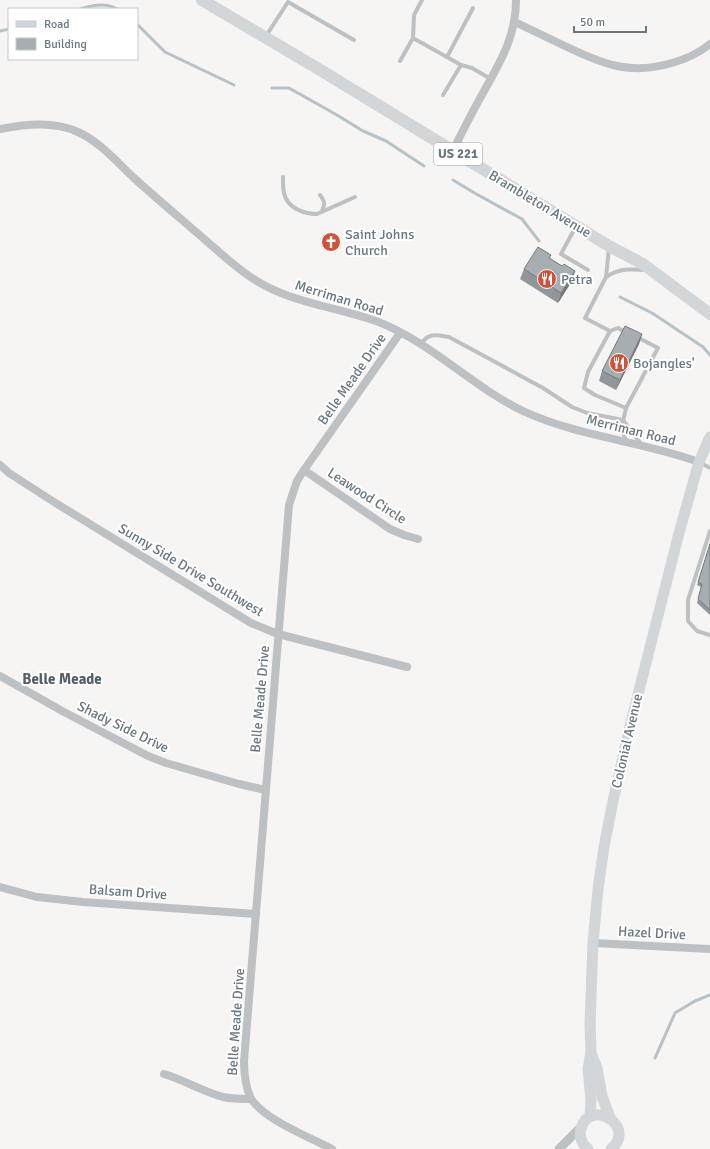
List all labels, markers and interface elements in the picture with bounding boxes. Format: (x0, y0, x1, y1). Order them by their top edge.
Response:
legend (8, 8, 138, 60)
scale bar (574, 8, 646, 34)
text: 50 m (580, 15, 605, 30)
text: Road (44, 17, 70, 32)
text: Building (44, 37, 87, 52)
road number: US 221 (434, 143, 482, 165)
street label: Brambleton Avenue (486, 167, 594, 241)
place label: Saint Johns Church (345, 226, 414, 259)
church icon: Saint Johns Church (320, 231, 342, 253)
restaurant icon: Petra (536, 268, 558, 290)
place label: Petra (561, 271, 593, 288)
street label: Merriman Road (293, 276, 385, 320)
street label: Belle Meade Drive (314, 330, 390, 428)
restaurant icon: Bojangles' (608, 352, 630, 374)
place label: Bojangles' (633, 355, 695, 372)
street label: Merriman Road (585, 411, 677, 449)
street label: Leawood Circle (324, 464, 410, 528)
street label: Sunny Side Drive Southwest (115, 520, 267, 620)
street label: Belle Meade Drive (247, 645, 273, 753)
district label: Belle Meade (22, 670, 102, 688)
street label: Colonial Avenue (608, 692, 646, 790)
street label: Shady Side Drive (74, 697, 172, 757)
street label: Balsam Drive (88, 881, 168, 903)
street label: Hazel Drive (618, 923, 686, 943)
street label: Belle Meade Drive (224, 968, 248, 1076)

